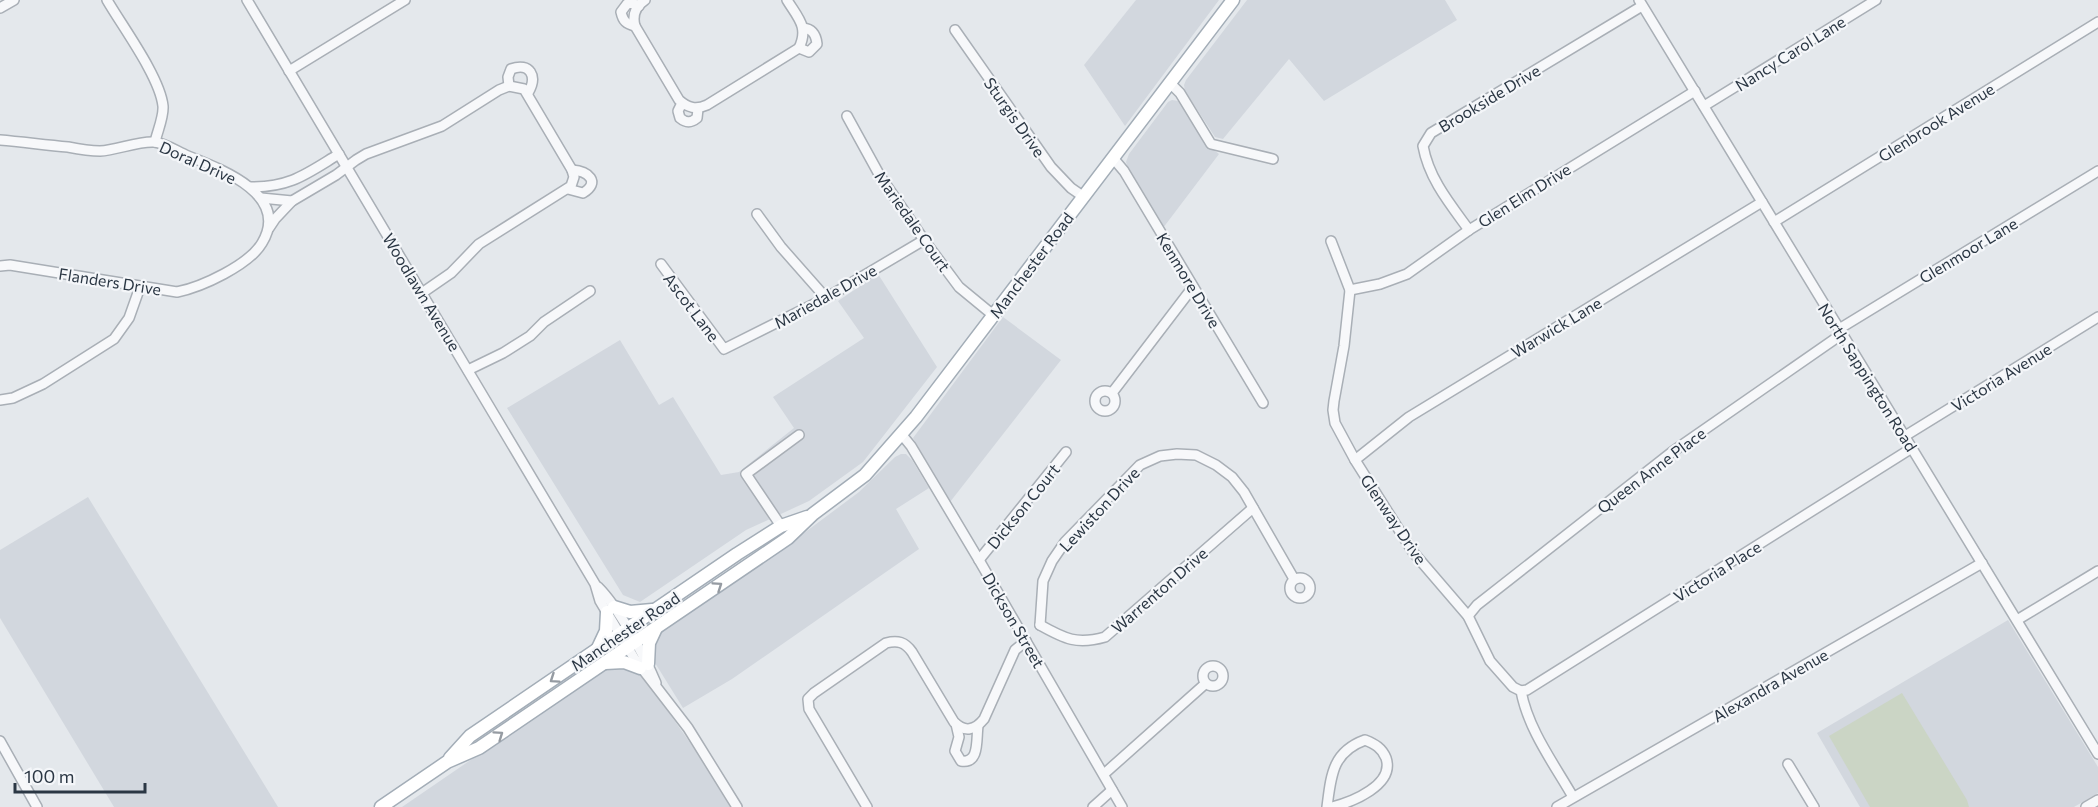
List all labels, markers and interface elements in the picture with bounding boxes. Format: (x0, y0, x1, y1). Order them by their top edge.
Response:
street label: Nancy Carol Lane (1731, 12, 1849, 94)
street label: Brookside Drive (1435, 60, 1543, 136)
street label: Sturgis Drive (981, 73, 1049, 161)
street label: Glenbrook Avenue (1874, 79, 1998, 165)
street label: Doral Drive (157, 137, 239, 187)
street label: Glen Elm Drive (1474, 159, 1574, 231)
street label: Mariedale Court (871, 167, 955, 275)
street label: Manchester Road (985, 209, 1077, 321)
street label: Glenmoor Lane (1916, 213, 2020, 287)
street label: Kenmore Drive (1153, 229, 1225, 331)
street label: Woodlawn Avenue (379, 230, 465, 354)
street label: Mariedale Drive (770, 260, 880, 332)
street label: Flanders Drive (57, 264, 163, 298)
street label: Ascot Lane (660, 269, 724, 345)
street label: Warwick Lane (1507, 293, 1605, 361)
street label: North Sappington Road (1815, 299, 1921, 455)
street label: Victoria Avenue (1948, 339, 2054, 415)
street label: Queen Anne Place (1593, 423, 1709, 517)
street label: Dickson Court (983, 459, 1063, 552)
street label: Lewiston Drive (1055, 463, 1143, 555)
street label: Glenway Drive (1357, 471, 1431, 567)
street label: Victoria Place (1670, 537, 1764, 605)
street label: Warrenton Drive (1107, 543, 1211, 637)
street label: Dickson Street (979, 569, 1049, 671)
one-way arrow (711, 582, 722, 593)
street label: Manchester Road (567, 588, 683, 674)
street label: Alexandra Avenue (1709, 644, 1831, 726)
one-way arrow (550, 672, 561, 683)
one-way arrow (492, 731, 503, 742)
scale bar (15, 756, 146, 794)
text: 100 m (24, 765, 74, 787)

